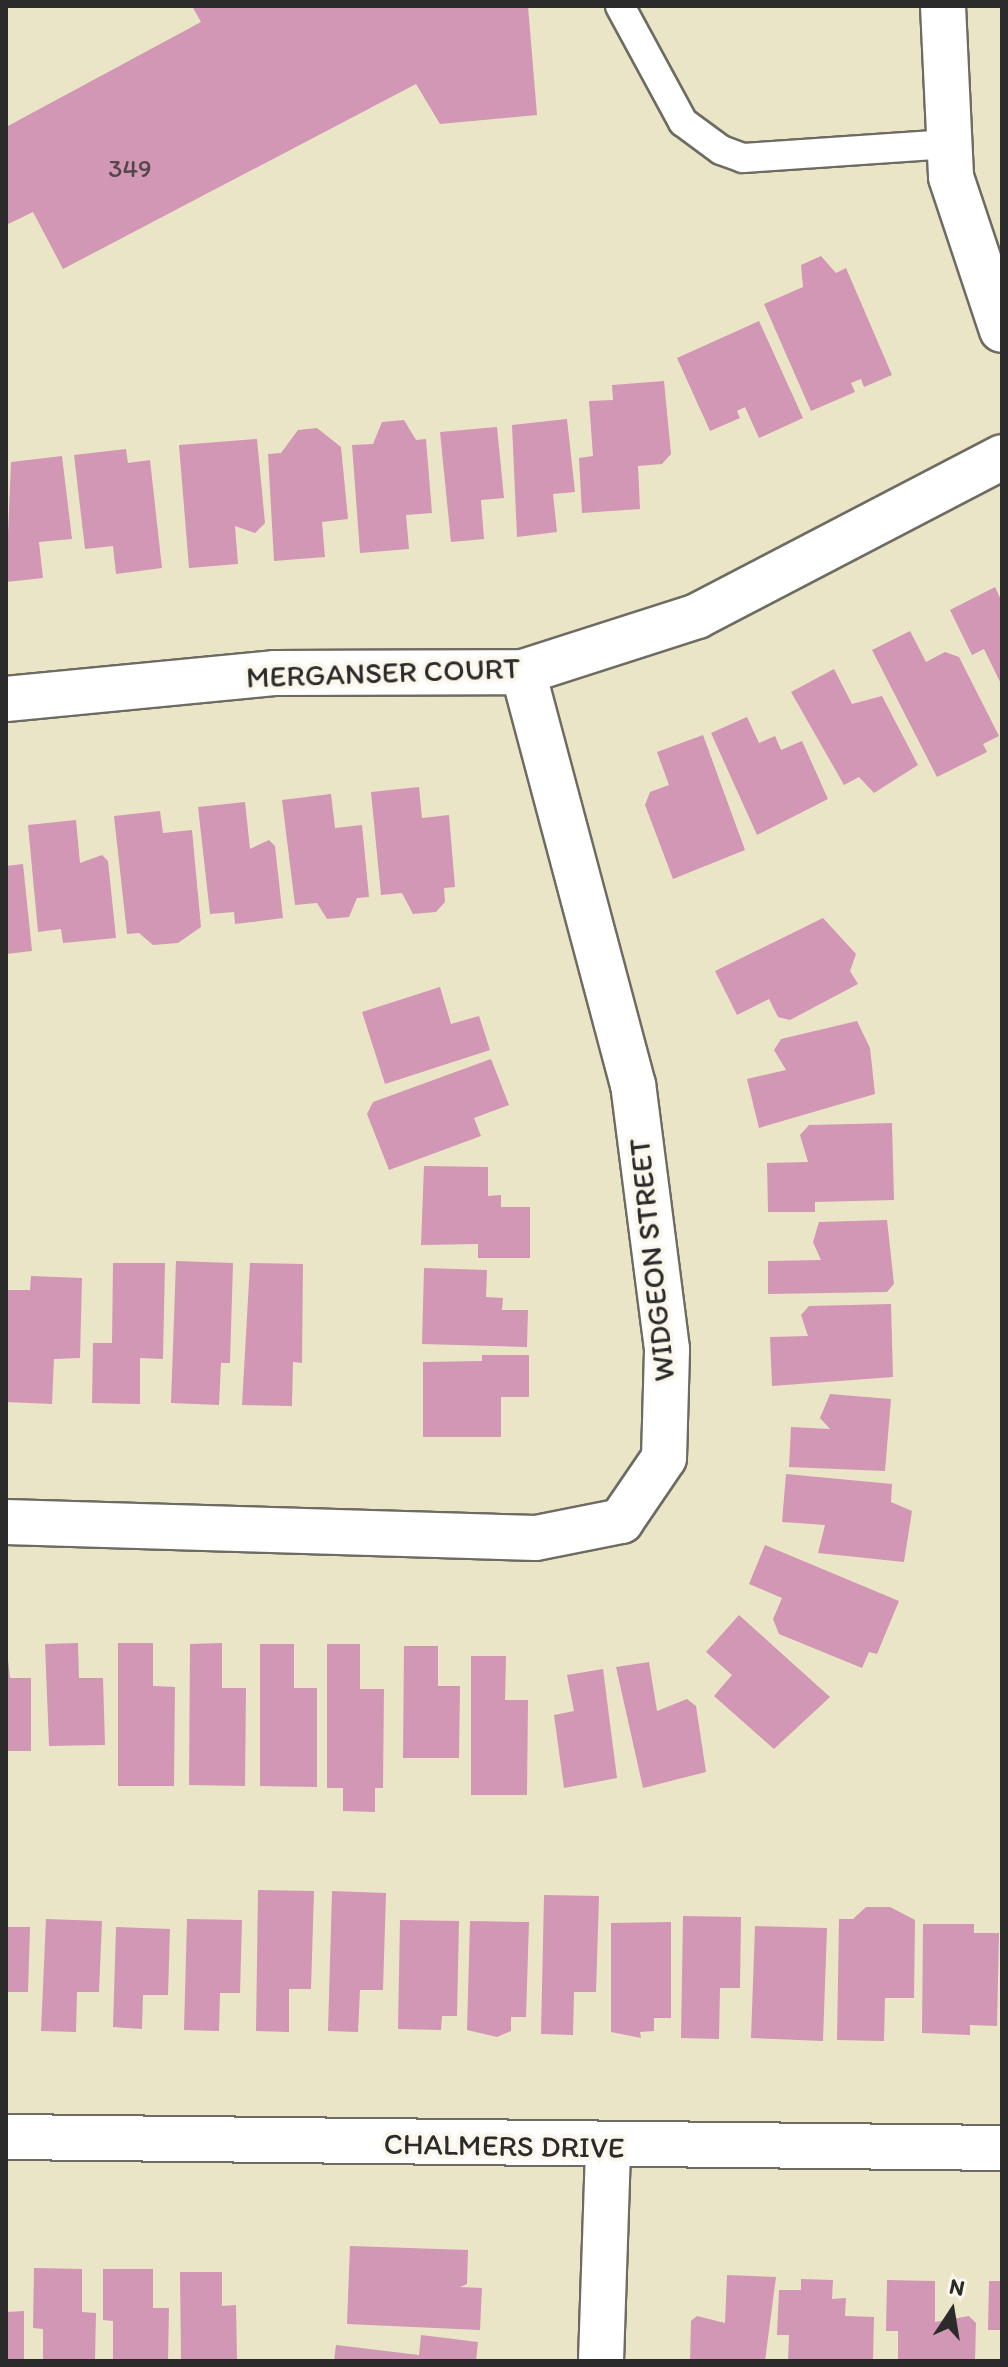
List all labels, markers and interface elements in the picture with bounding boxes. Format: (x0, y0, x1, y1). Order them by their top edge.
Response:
house number: 349 (108, 153, 152, 185)
street label: MERGANSER COURT (245, 650, 521, 696)
street label: WIDGEON STREET (621, 1137, 683, 1383)
street label: CHALMERS DRIVE (383, 2126, 625, 2166)
north arrow (912, 2271, 992, 2351)
text: N (947, 2272, 967, 2302)

